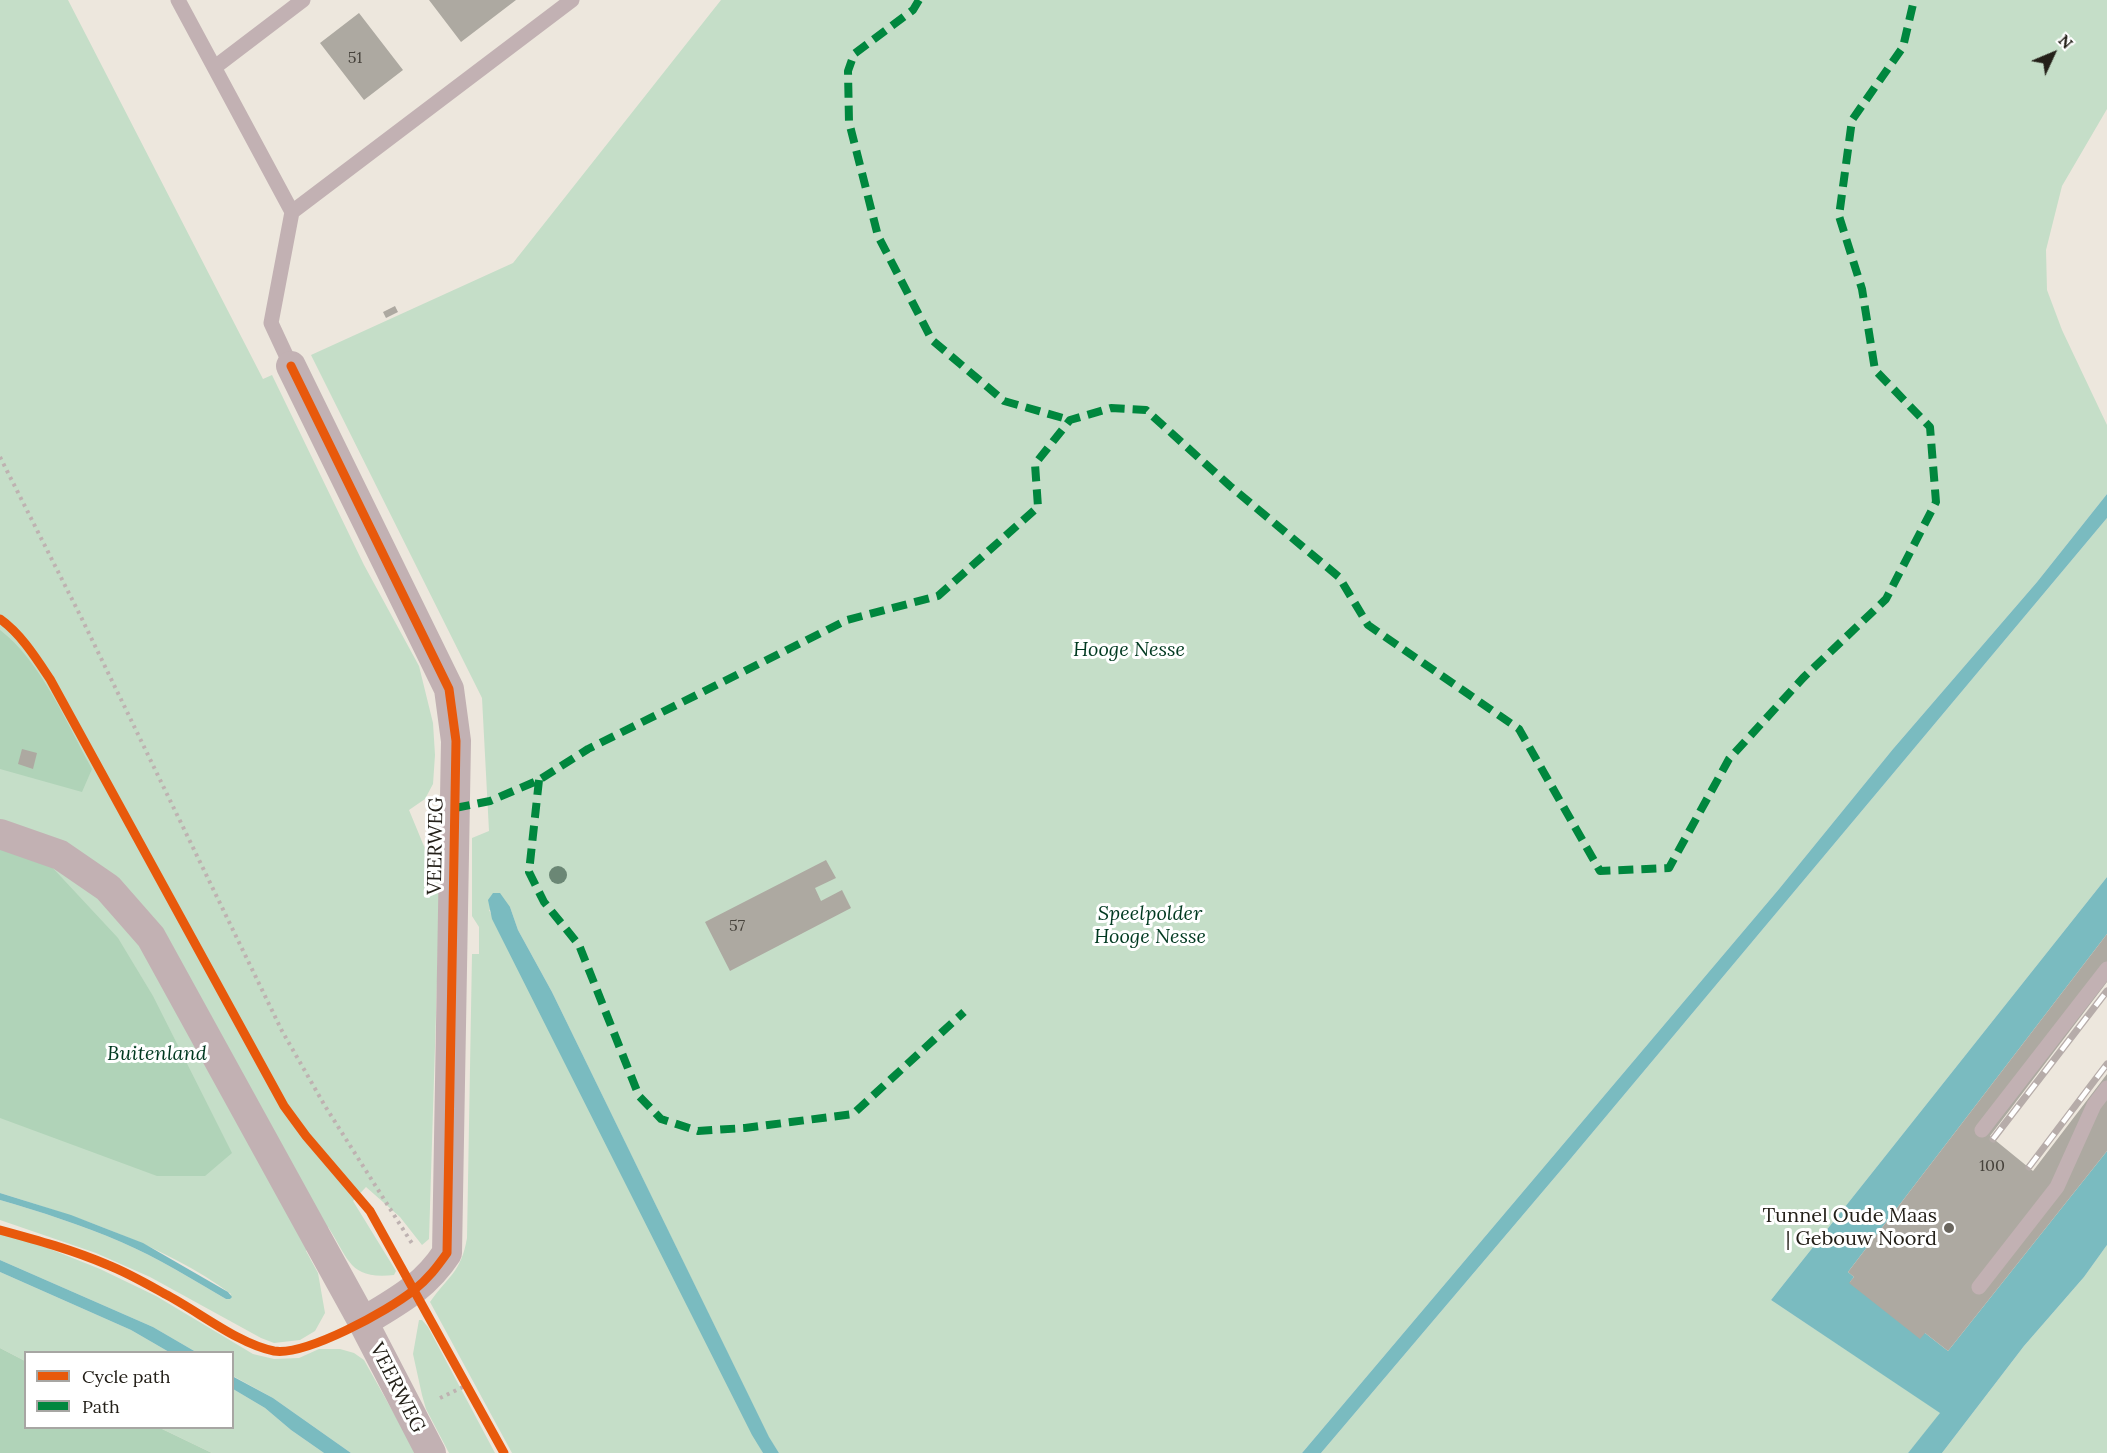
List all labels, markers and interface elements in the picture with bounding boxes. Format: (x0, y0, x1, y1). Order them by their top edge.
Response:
north arrow (2023, 24, 2083, 84)
text: N (2054, 30, 2077, 53)
house number: 51 (348, 48, 362, 68)
park label: Hooge Nesse (1073, 638, 1185, 662)
street label: VEERWEG (423, 797, 449, 895)
park label: Speelpolder Hooge Nesse (1094, 902, 1206, 949)
house number: 57 (729, 916, 745, 936)
park label: Buitenland (107, 1042, 207, 1066)
house number: 100 (1979, 1156, 2005, 1176)
place label: Tunnel Oude Maas | Gebouw Noord (1763, 1204, 1937, 1251)
marker: Tunnel Oude Maas | Gebouw Noord (1942, 1221, 1956, 1235)
street label: VEERWEG (364, 1339, 430, 1437)
legend (24, 1351, 234, 1429)
text: Cycle path (82, 1365, 171, 1388)
text: Path (82, 1395, 120, 1418)

